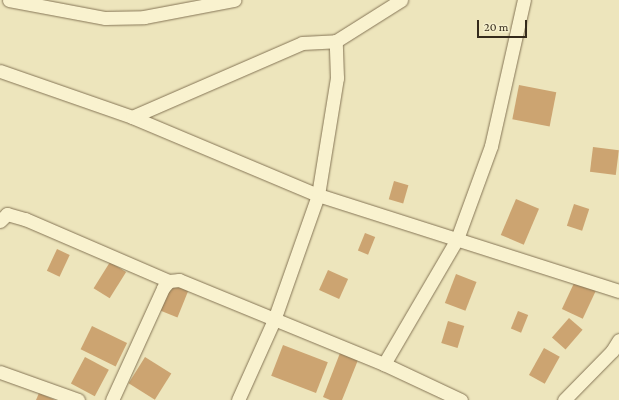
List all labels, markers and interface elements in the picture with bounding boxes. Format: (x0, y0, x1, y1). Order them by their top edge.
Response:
scale bar (479, 12, 529, 38)
text: 20 m (484, 20, 508, 34)

